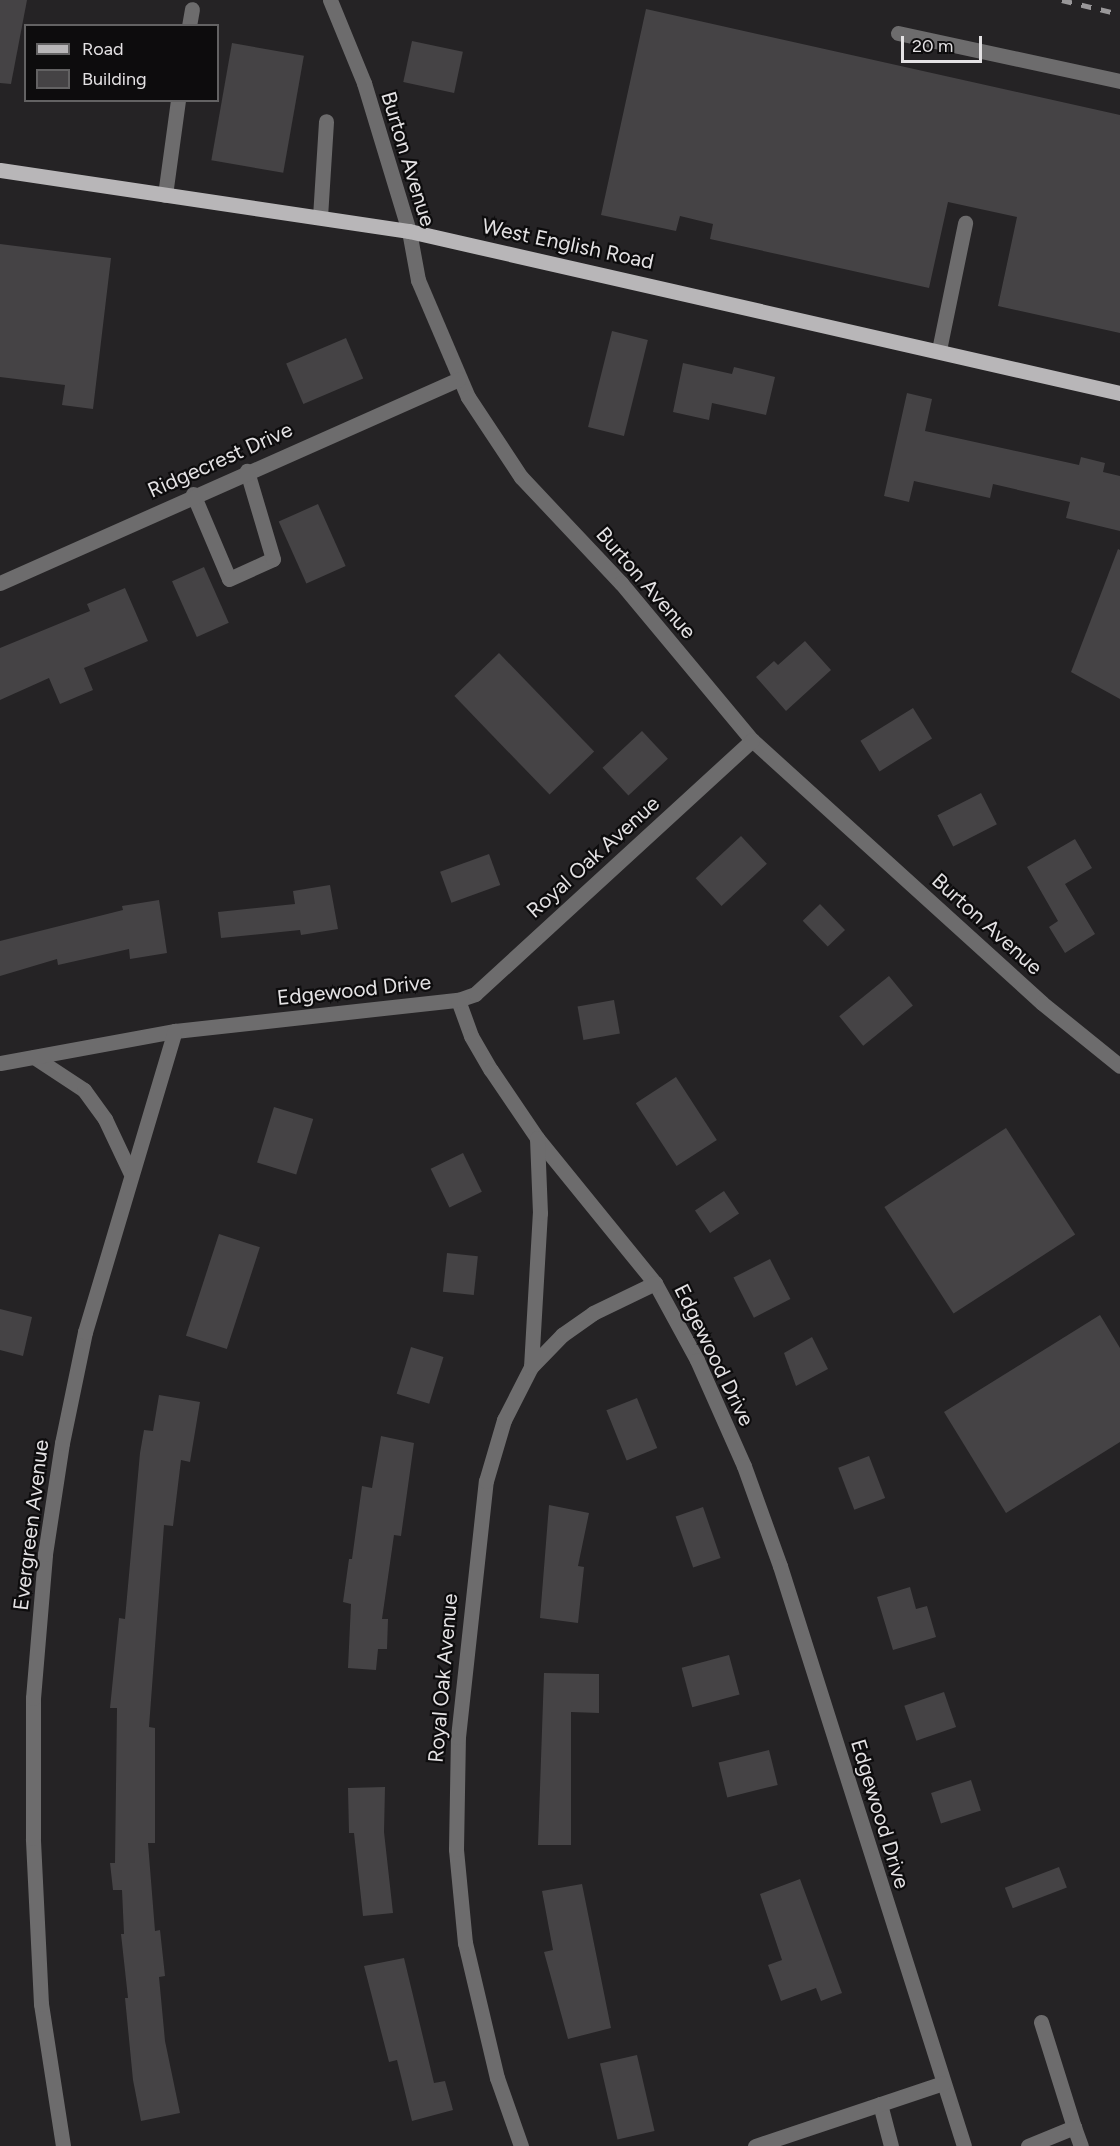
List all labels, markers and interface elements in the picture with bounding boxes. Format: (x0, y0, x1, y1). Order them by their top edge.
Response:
legend (24, 24, 219, 102)
scale bar (904, 24, 985, 62)
text: 20 m (912, 35, 953, 57)
text: Road (82, 38, 123, 60)
text: Building (82, 68, 147, 90)
street label: Burton Avenue (376, 89, 440, 229)
street label: West English Road (480, 214, 656, 274)
street label: Ridgecrest Drive (144, 417, 296, 503)
street label: Burton Avenue (591, 522, 701, 644)
street label: Royal Oak Avenue (521, 791, 665, 923)
street label: Burton Avenue (927, 868, 1047, 980)
street label: Edgewood Drive (276, 969, 432, 1011)
street label: Edgewood Drive (669, 1280, 759, 1430)
street label: Evergreen Avenue (8, 1438, 54, 1612)
street label: Royal Oak Avenue (423, 1592, 463, 1764)
street label: Edgewood Drive (845, 1736, 915, 1892)

